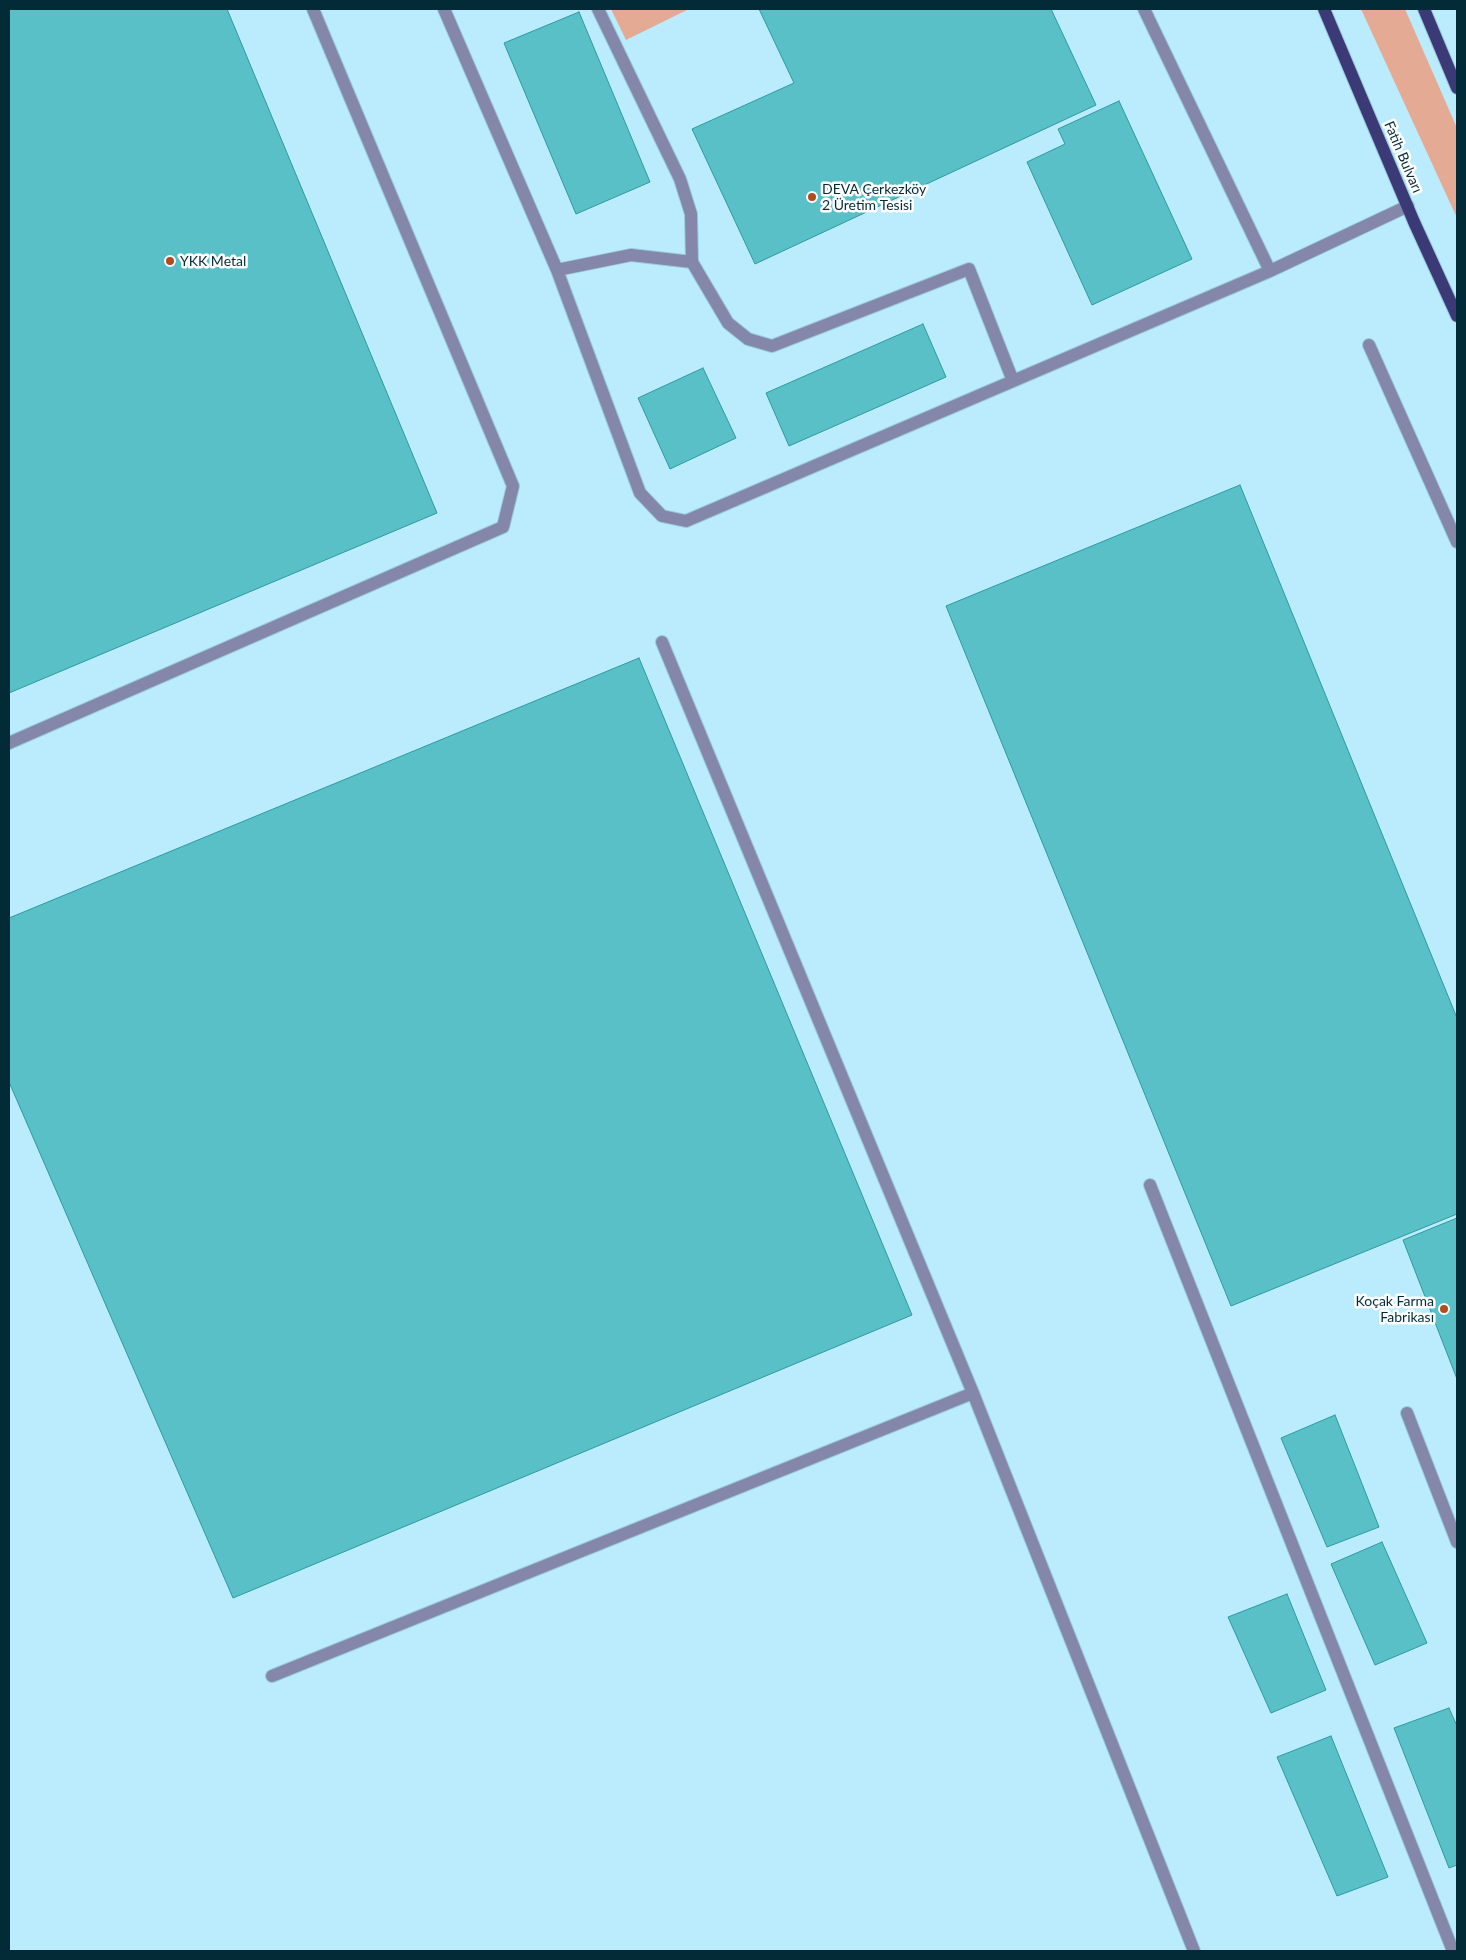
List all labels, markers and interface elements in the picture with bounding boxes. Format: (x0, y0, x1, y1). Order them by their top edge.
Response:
street label: Fatih Bulvarı (1380, 119, 1426, 195)
place label: DEVA Çerkezköy 2 Üretim Tesisi (822, 181, 926, 213)
marker: DEVA Çerkezköy 2 Üretim Tesisi (806, 191, 818, 203)
place label: YKK Metal (180, 253, 246, 269)
marker: YKK Metal (164, 255, 176, 267)
place label: Koçak Farma Fabrikası (1356, 1293, 1434, 1325)
marker: Koçak Farma Fabrikası (1438, 1303, 1450, 1315)

